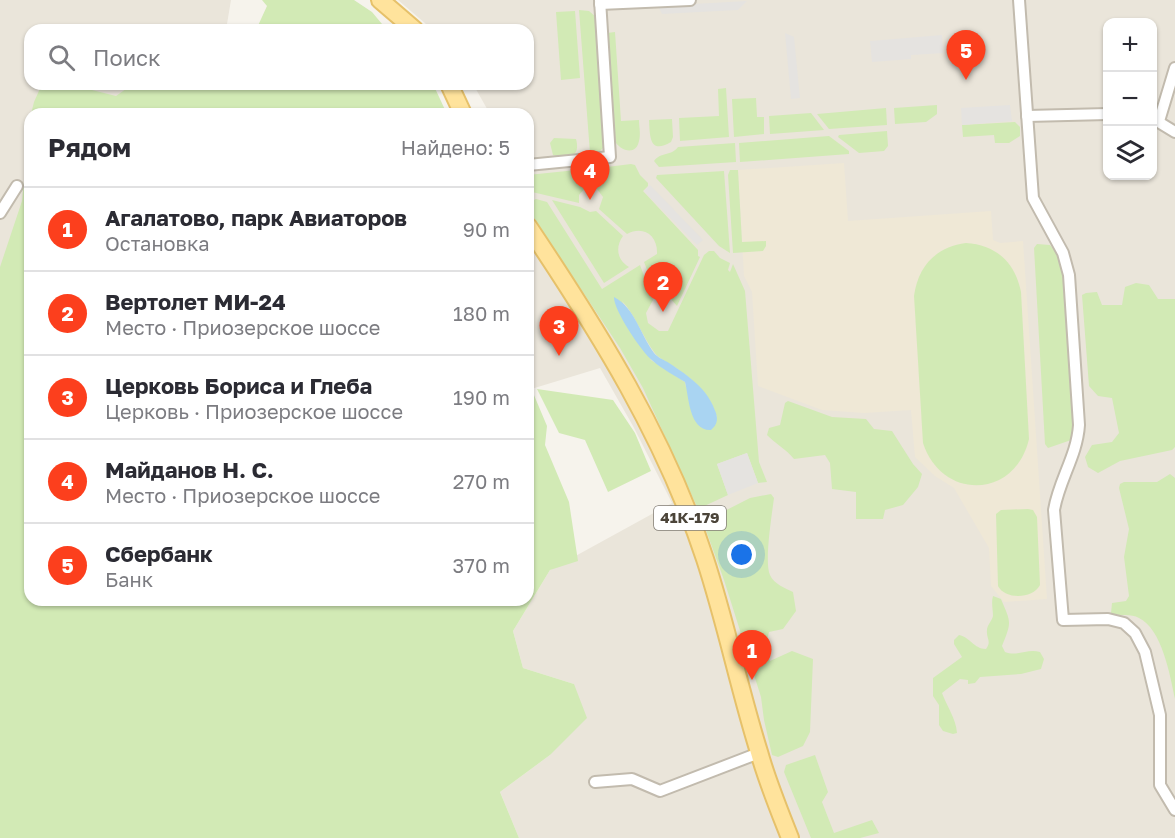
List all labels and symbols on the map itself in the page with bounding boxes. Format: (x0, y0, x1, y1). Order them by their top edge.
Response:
pin: 5 (946, 31, 986, 80)
pin: 4 (570, 150, 610, 200)
pin: 2 (644, 262, 682, 312)
pin: 3 (540, 306, 578, 356)
road number: 41К-179 (654, 506, 726, 530)
your location (727, 540, 756, 569)
pin: 1 (732, 630, 771, 680)

